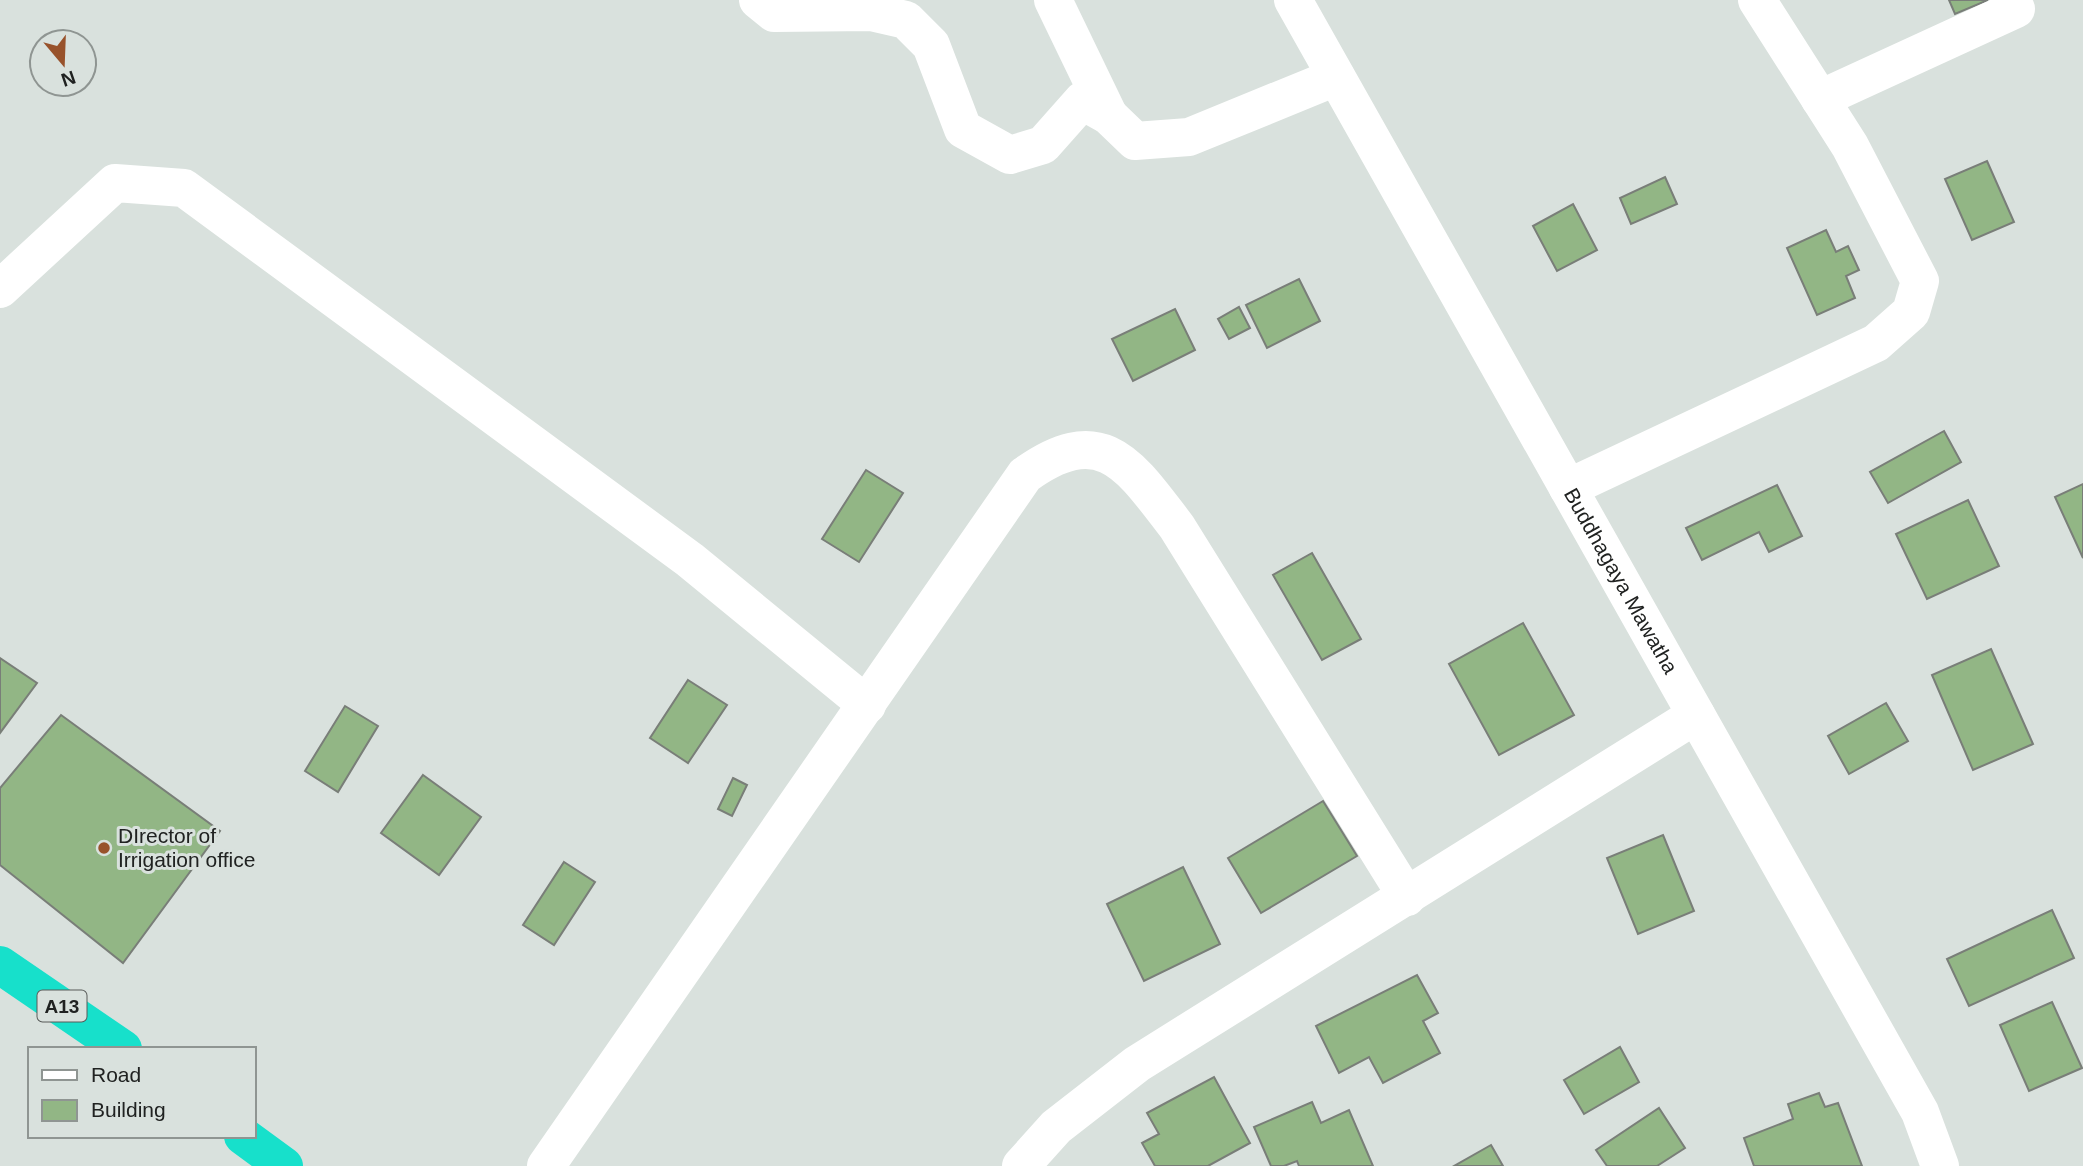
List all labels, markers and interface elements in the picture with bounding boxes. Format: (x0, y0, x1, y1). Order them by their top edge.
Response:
north arrow (28, 28, 98, 98)
text: N (58, 66, 78, 91)
street label: Buddhagaya Mawatha (1560, 484, 1683, 678)
place label: DIrector of Irrigation office (118, 824, 255, 871)
marker: DIrector of Irrigation office (96, 840, 112, 856)
road number: A13 (38, 990, 86, 1022)
legend (28, 1047, 256, 1138)
text: Road (91, 1063, 141, 1086)
text: Building (91, 1098, 166, 1121)

